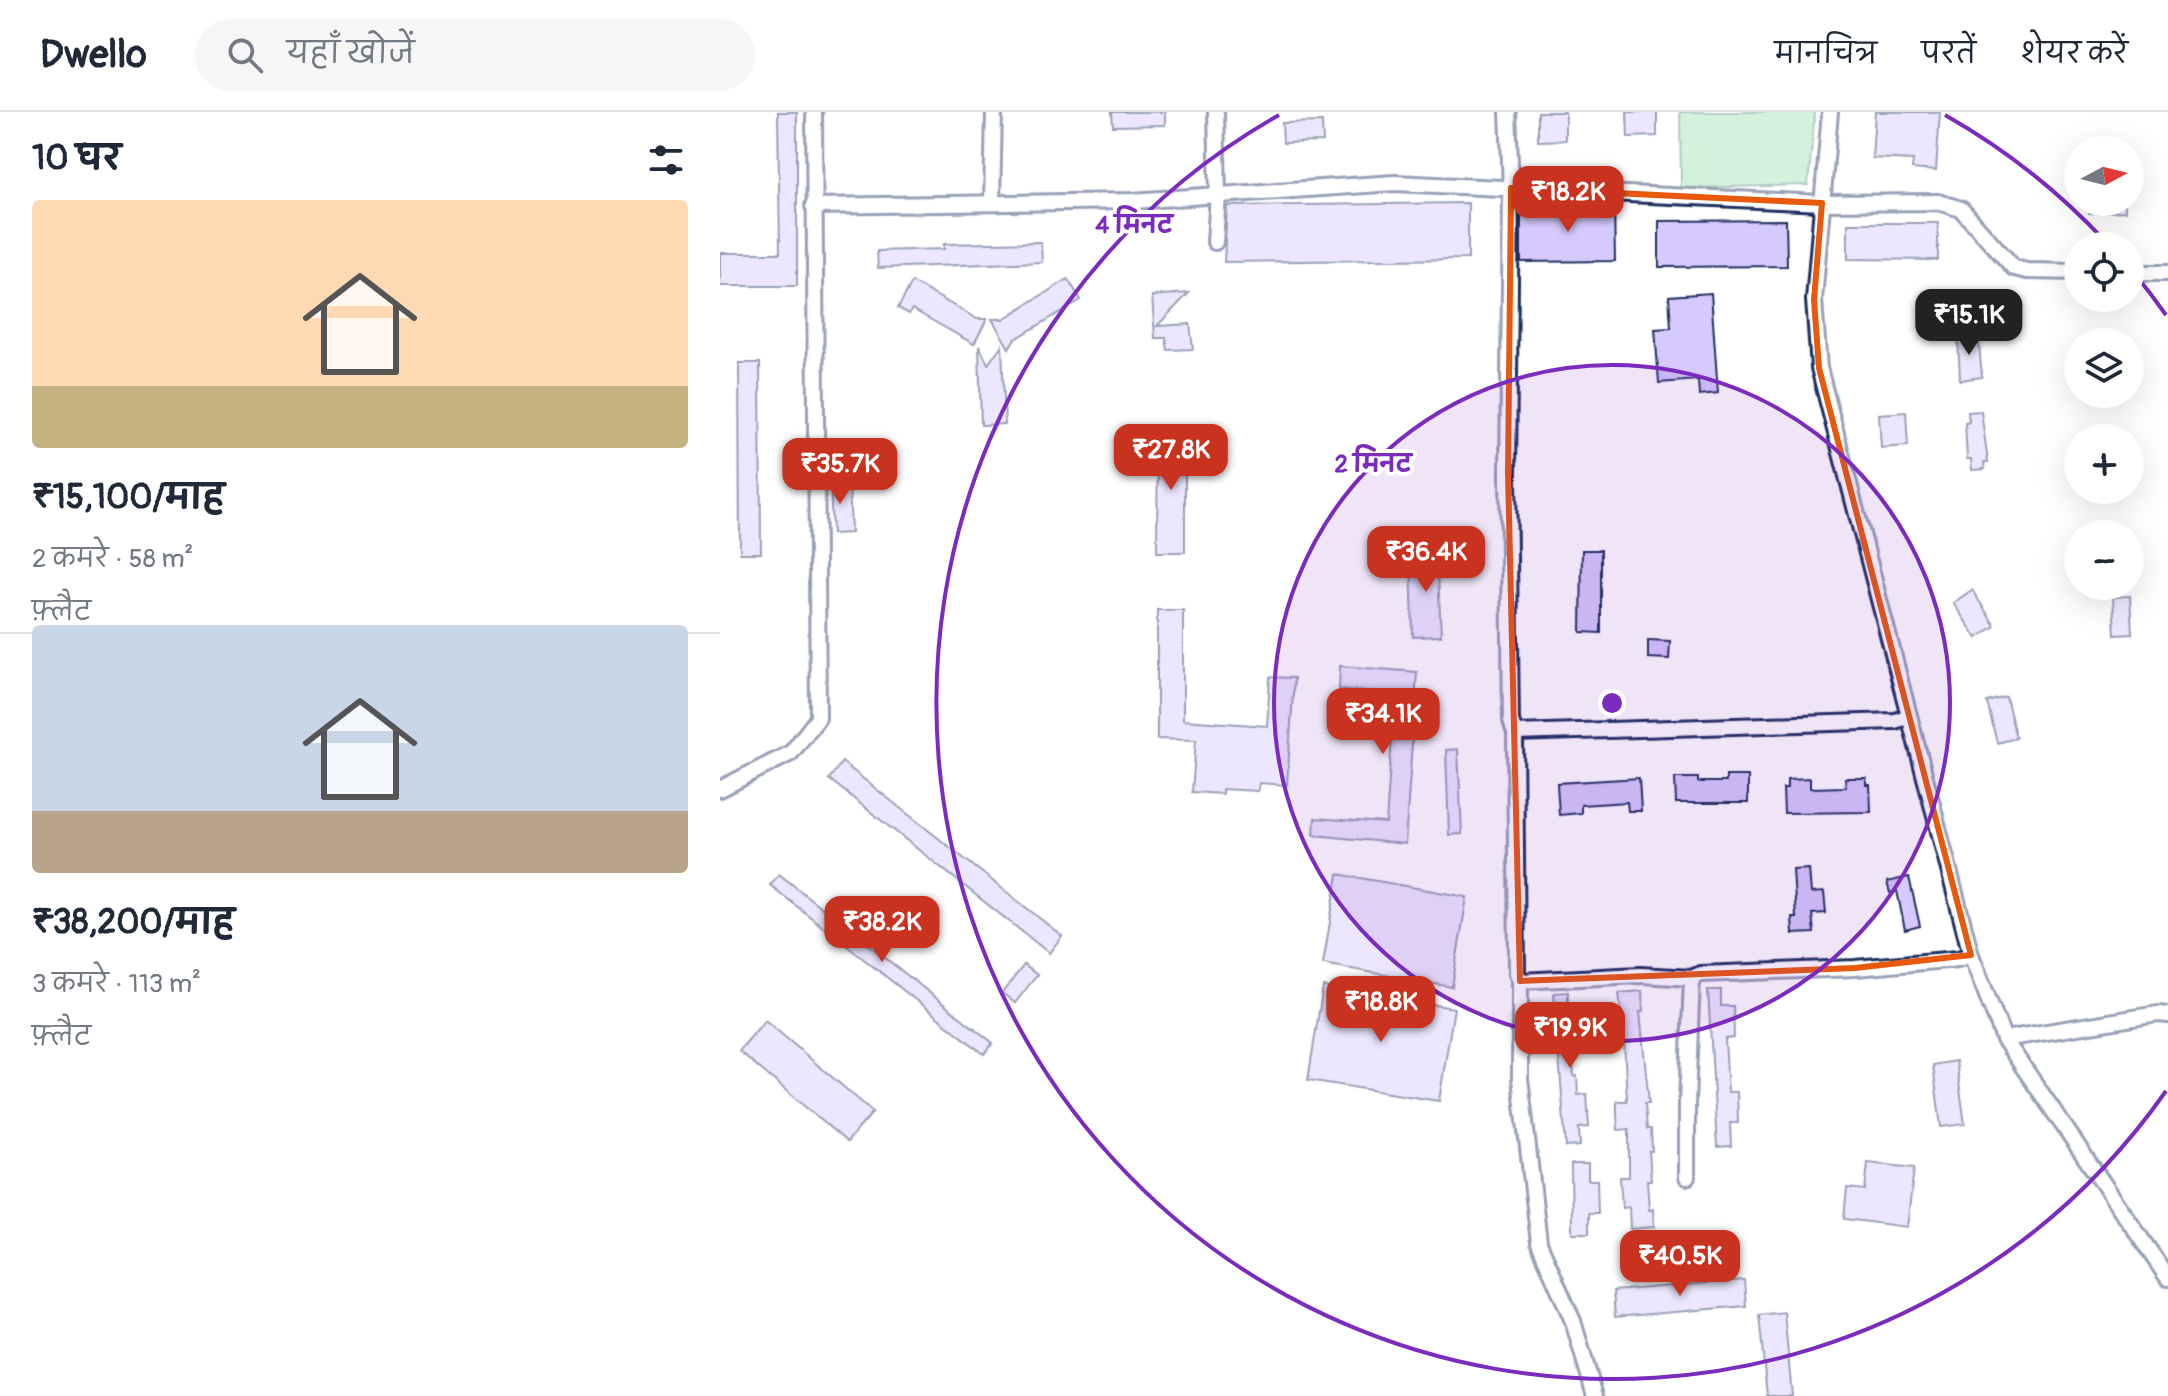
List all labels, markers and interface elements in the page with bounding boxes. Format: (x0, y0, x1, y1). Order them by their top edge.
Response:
search box (195, 19, 755, 91)
text: Dwello (40, 31, 147, 79)
icon: search (223, 33, 267, 77)
text: यहाँ खोजें (287, 35, 415, 72)
text: मानचित्र (1774, 37, 1877, 72)
text: परतें (1921, 37, 1976, 72)
text: शेयर करें (2020, 37, 2128, 72)
north arrow (2064, 136, 2144, 216)
map controls (2064, 136, 2144, 600)
text: 10 घर (32, 137, 121, 180)
icon: filters (644, 138, 688, 182)
pin: ₹18.2K (1503, 166, 1633, 234)
text: ₹18.2K (1531, 176, 1605, 208)
text: 4 मिनट (1095, 205, 1175, 240)
button: locate (2064, 232, 2144, 312)
icon: home (288, 252, 432, 396)
pin: ₹15.1K (1904, 289, 2034, 357)
text: ₹15.1K (1933, 299, 2005, 331)
button: layers (2064, 328, 2144, 408)
pin: ₹27.8K (1106, 424, 1236, 492)
button: + (2064, 424, 2144, 504)
text: ₹27.8K (1132, 434, 1210, 466)
pin: ₹35.7K (775, 438, 905, 506)
text: 2 मिनट (1335, 444, 1414, 479)
text: ₹35.7K (800, 448, 880, 480)
text: ₹15,100/माह (32, 476, 224, 519)
button: − (2064, 520, 2144, 600)
pin: ₹36.4K (1361, 526, 1491, 594)
text: ₹36.4K (1385, 536, 1467, 568)
text: 2 कमरे · 58 m² (32, 543, 193, 575)
text: फ़्लैट (32, 596, 91, 628)
icon: home (288, 677, 432, 821)
pin: ₹34.1K (1318, 688, 1448, 756)
centre of rings (1598, 689, 1626, 717)
text: ₹34.1K (1345, 698, 1421, 730)
pin: ₹38.2K (817, 896, 947, 964)
text: ₹38,200/माह (32, 901, 235, 944)
text: ₹38.2K (842, 906, 922, 938)
text: 3 कमरे · 113 m² (32, 968, 201, 1000)
pin: ₹18.8K (1316, 976, 1446, 1044)
text: ₹18.8K (1344, 986, 1418, 1018)
pin: ₹19.9K (1505, 1002, 1635, 1070)
text: ₹19.9K (1533, 1012, 1607, 1044)
text: फ़्लैट (32, 1021, 91, 1053)
pin: ₹40.5K (1615, 1230, 1745, 1298)
text: ₹40.5K (1638, 1240, 1722, 1272)

